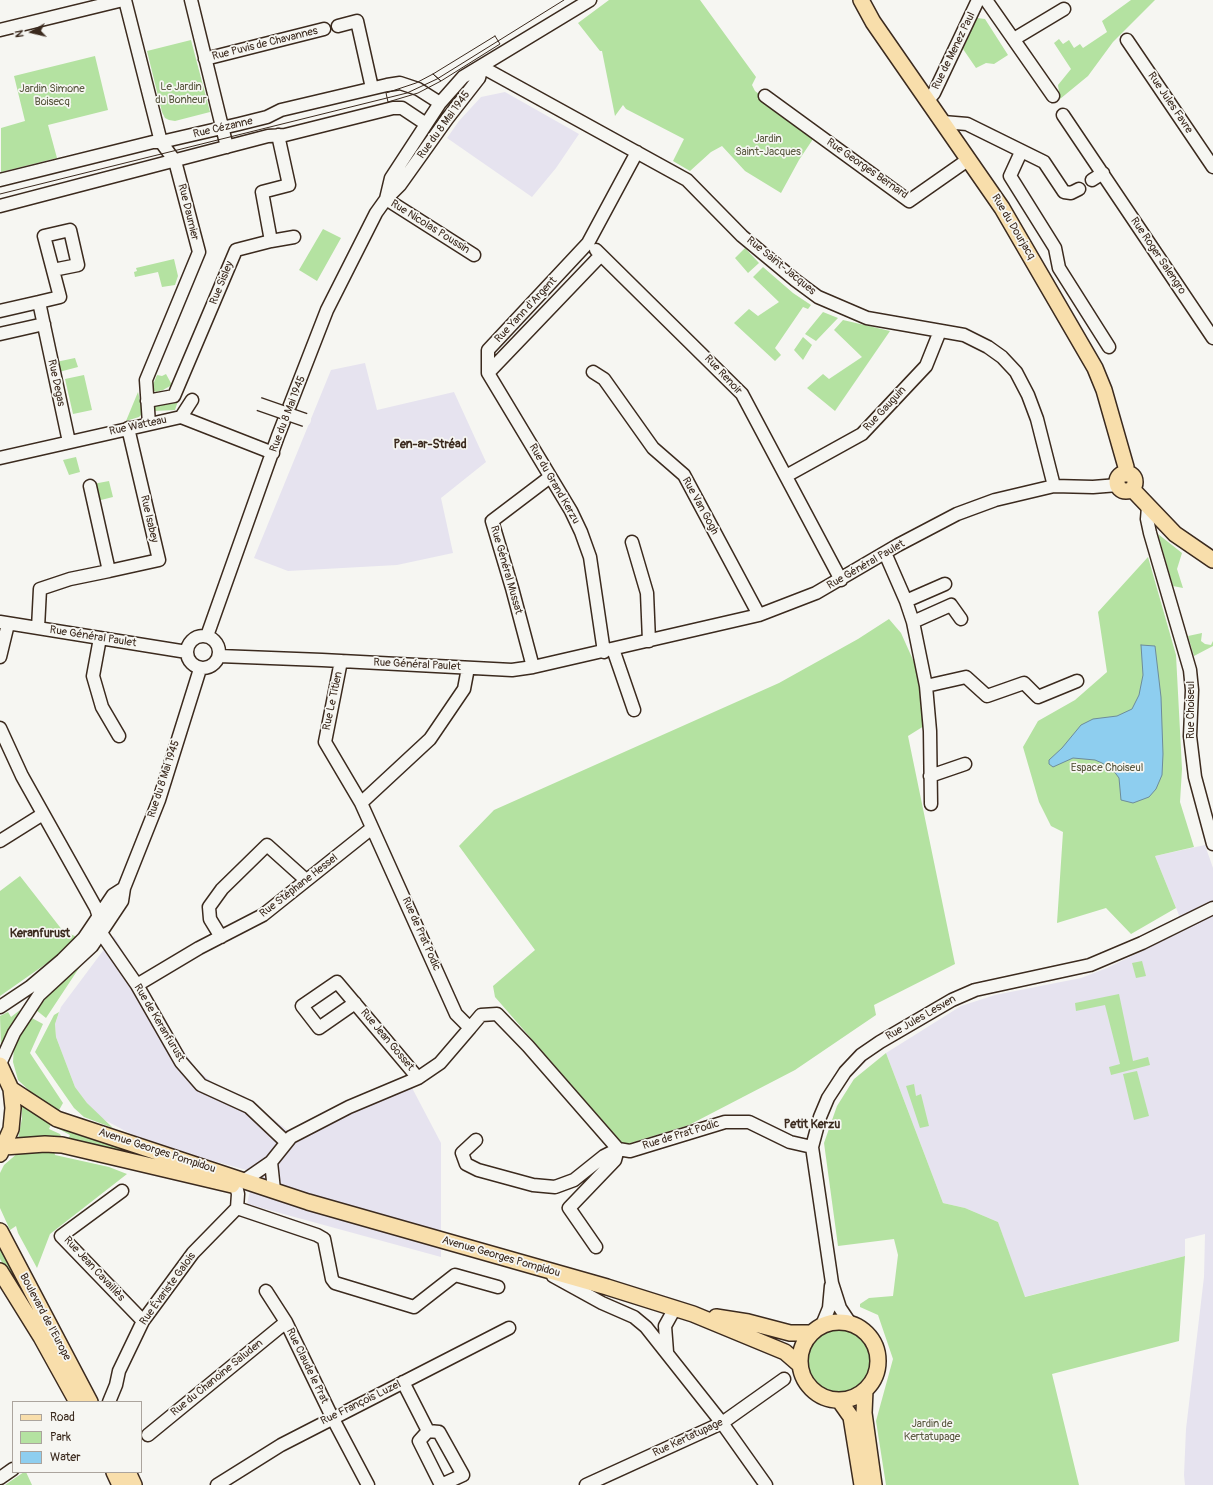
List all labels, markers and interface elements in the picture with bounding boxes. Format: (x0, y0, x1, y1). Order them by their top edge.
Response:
street label: Rue de Menez Paul (930, 10, 978, 92)
north arrow (12, 12, 52, 52)
street label: Rue Puvis de Chavannes (211, 24, 319, 64)
text: N (13, 29, 27, 38)
street label: Rue Jules Favre (1145, 70, 1195, 136)
park label: Le Jardin du Bonheur (155, 80, 207, 106)
park label: Jardin Simone Boisecq (19, 82, 85, 108)
street label: Rue du 8 Mai 1945 (415, 89, 473, 161)
street label: Rue Cézanne (192, 115, 254, 141)
park label: Jardin Saint-Jacques (735, 132, 801, 158)
street label: Rue Georges Bernard (824, 136, 910, 202)
street label: Rue Daumier (175, 182, 201, 242)
street label: Rue du Dourjacq (988, 192, 1038, 262)
street label: Rue Nicolas Poussin (388, 197, 472, 257)
street label: Rue Roger Salengro (1127, 215, 1189, 297)
street label: Rue Saint-Jacques (744, 234, 818, 298)
street label: Rue Sisley (207, 259, 237, 307)
street label: Rue Yann d'Argent (492, 274, 560, 346)
street label: Rue Renoir (701, 352, 745, 398)
street label: Rue Degas (45, 358, 67, 408)
street label: Rue du 8 Mai 1945 (267, 374, 309, 454)
street label: Rue Gauguin (861, 384, 909, 434)
street label: Rue Watteau (108, 413, 168, 439)
district label: Pen-ar-Stréad (393, 438, 467, 452)
street label: Rue du Grand Kerzu (526, 442, 582, 526)
street label: Rue Van Gogh (679, 475, 721, 537)
street label: Rue Isabey (137, 494, 161, 544)
street label: Rue Général Mussat (487, 524, 525, 616)
street label: Rue Général Paulet (825, 537, 907, 593)
street label: Rue Général Paulet (49, 624, 137, 650)
street label: Rue Général Paulet (373, 656, 461, 674)
street label: Rue Le Titien (320, 670, 346, 732)
street label: Rue Choiseul (1184, 681, 1198, 739)
street label: Rue du 8 Mai 1945 (145, 739, 183, 819)
park label: Espace Choiseul (1071, 761, 1143, 775)
street label: Rue Stéphane Hessel (257, 851, 341, 921)
street label: Rue de Prat Podic (399, 895, 443, 973)
district label: Keranfurust (10, 927, 70, 941)
street label: Rue de Keranfurust (131, 982, 187, 1064)
street label: Rue Jules Lesven (884, 993, 958, 1043)
street label: Rue Jean Gosset (357, 1006, 417, 1074)
street label: Rue de Prat Podic (641, 1117, 721, 1153)
district label: Petit Kerzu (784, 1118, 840, 1132)
street label: Avenue Georges Pompidou (97, 1126, 217, 1176)
street label: Rue Jean Cavaillès (61, 1234, 127, 1304)
street label: Avenue Georges Pompidou (440, 1234, 562, 1280)
street label: Rue Évariste Galois (137, 1250, 199, 1328)
street label: Boulevard de l'Europe (16, 1271, 74, 1363)
street label: Rue Claude le Prat (283, 1326, 331, 1406)
street label: Rue du Chanoine Saluden (168, 1337, 266, 1419)
street label: Rue François Luzel (319, 1378, 403, 1428)
legend (12, 1401, 142, 1473)
text: Road (50, 1410, 75, 1425)
street label: Rue Kertatupage (651, 1416, 725, 1460)
park label: Jardin de Kertatupage (904, 1417, 960, 1443)
text: Park (50, 1430, 71, 1445)
text: Water (50, 1450, 81, 1465)

